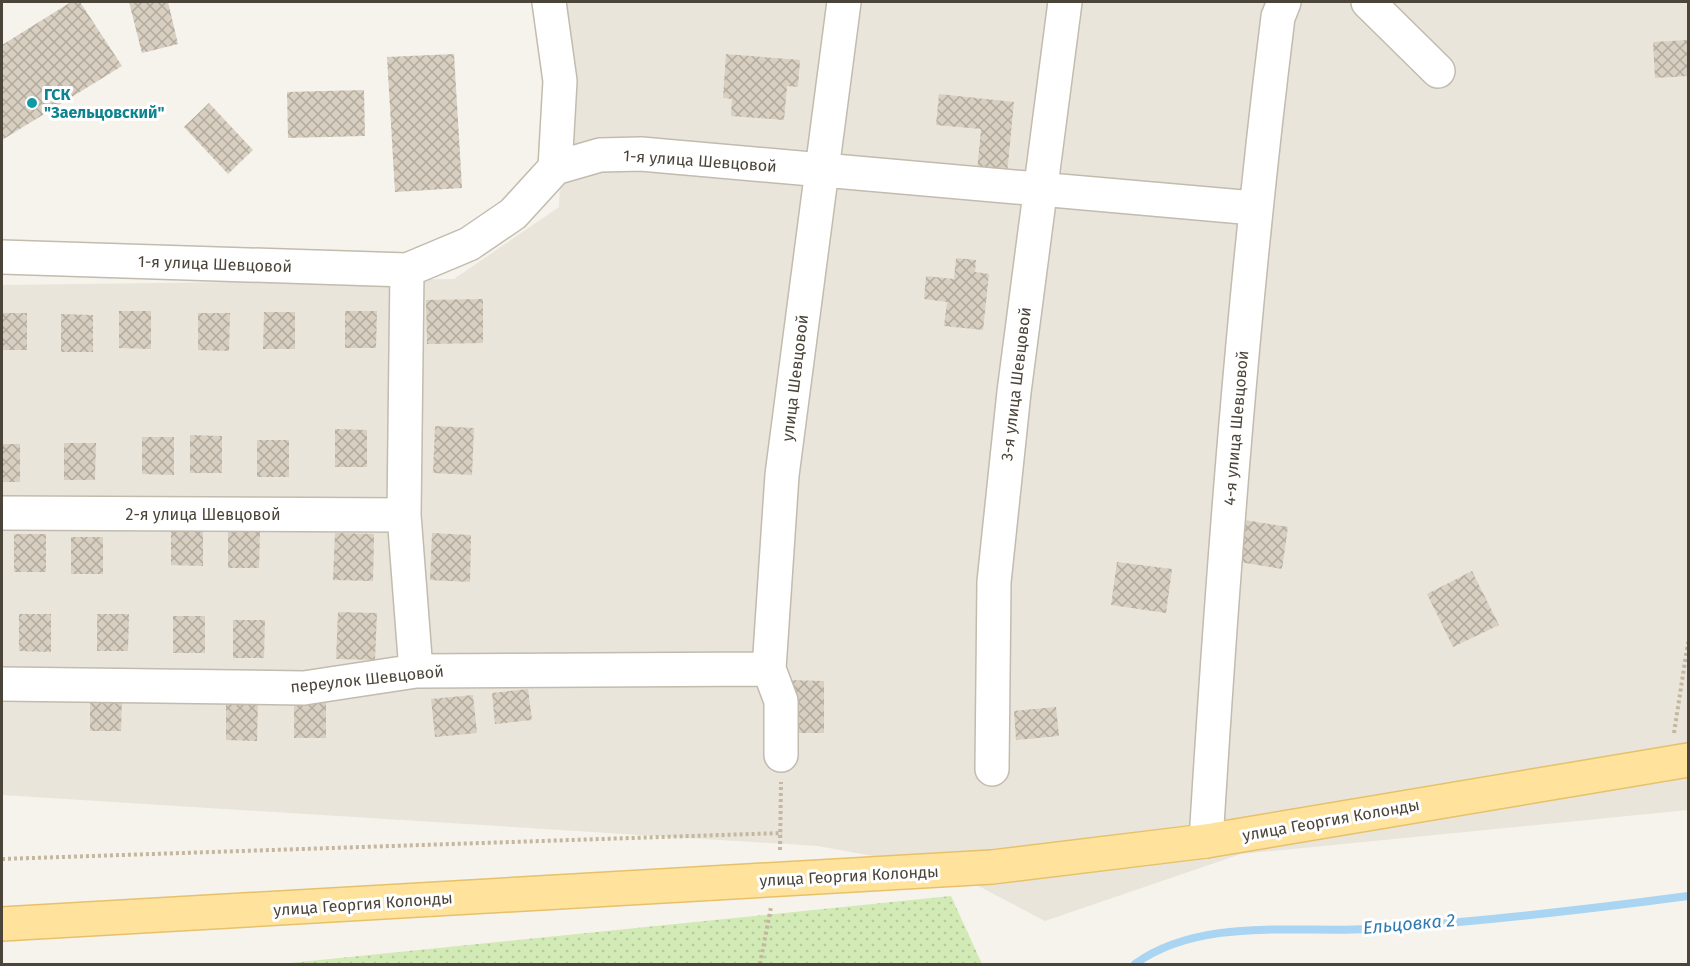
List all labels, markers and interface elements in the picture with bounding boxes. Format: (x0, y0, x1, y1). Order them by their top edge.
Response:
place label: ГСК "Заельцовский" (44, 85, 164, 122)
marker: ГСК "Заельцовский" (25, 96, 39, 110)
street label: 1-я улица Шевцовой (623, 146, 777, 176)
street label: 1-я улица Шевцовой (138, 252, 292, 276)
street label: 3-я улица Шевцовой (997, 306, 1035, 462)
street label: улица Шевцовой (778, 313, 812, 443)
street label: 4-я улица Шевцовой (1220, 350, 1252, 506)
street label: 2-я улица Шевцовой (126, 505, 281, 524)
street label: переулок Шевцовой (289, 661, 445, 697)
street label: улица Георгия Колонды (1241, 795, 1421, 845)
street label: улица Георгия Колонды (759, 862, 939, 890)
street label: улица Георгия Колонды (273, 888, 453, 920)
water label: Ельцовка 2 (1362, 909, 1456, 939)

